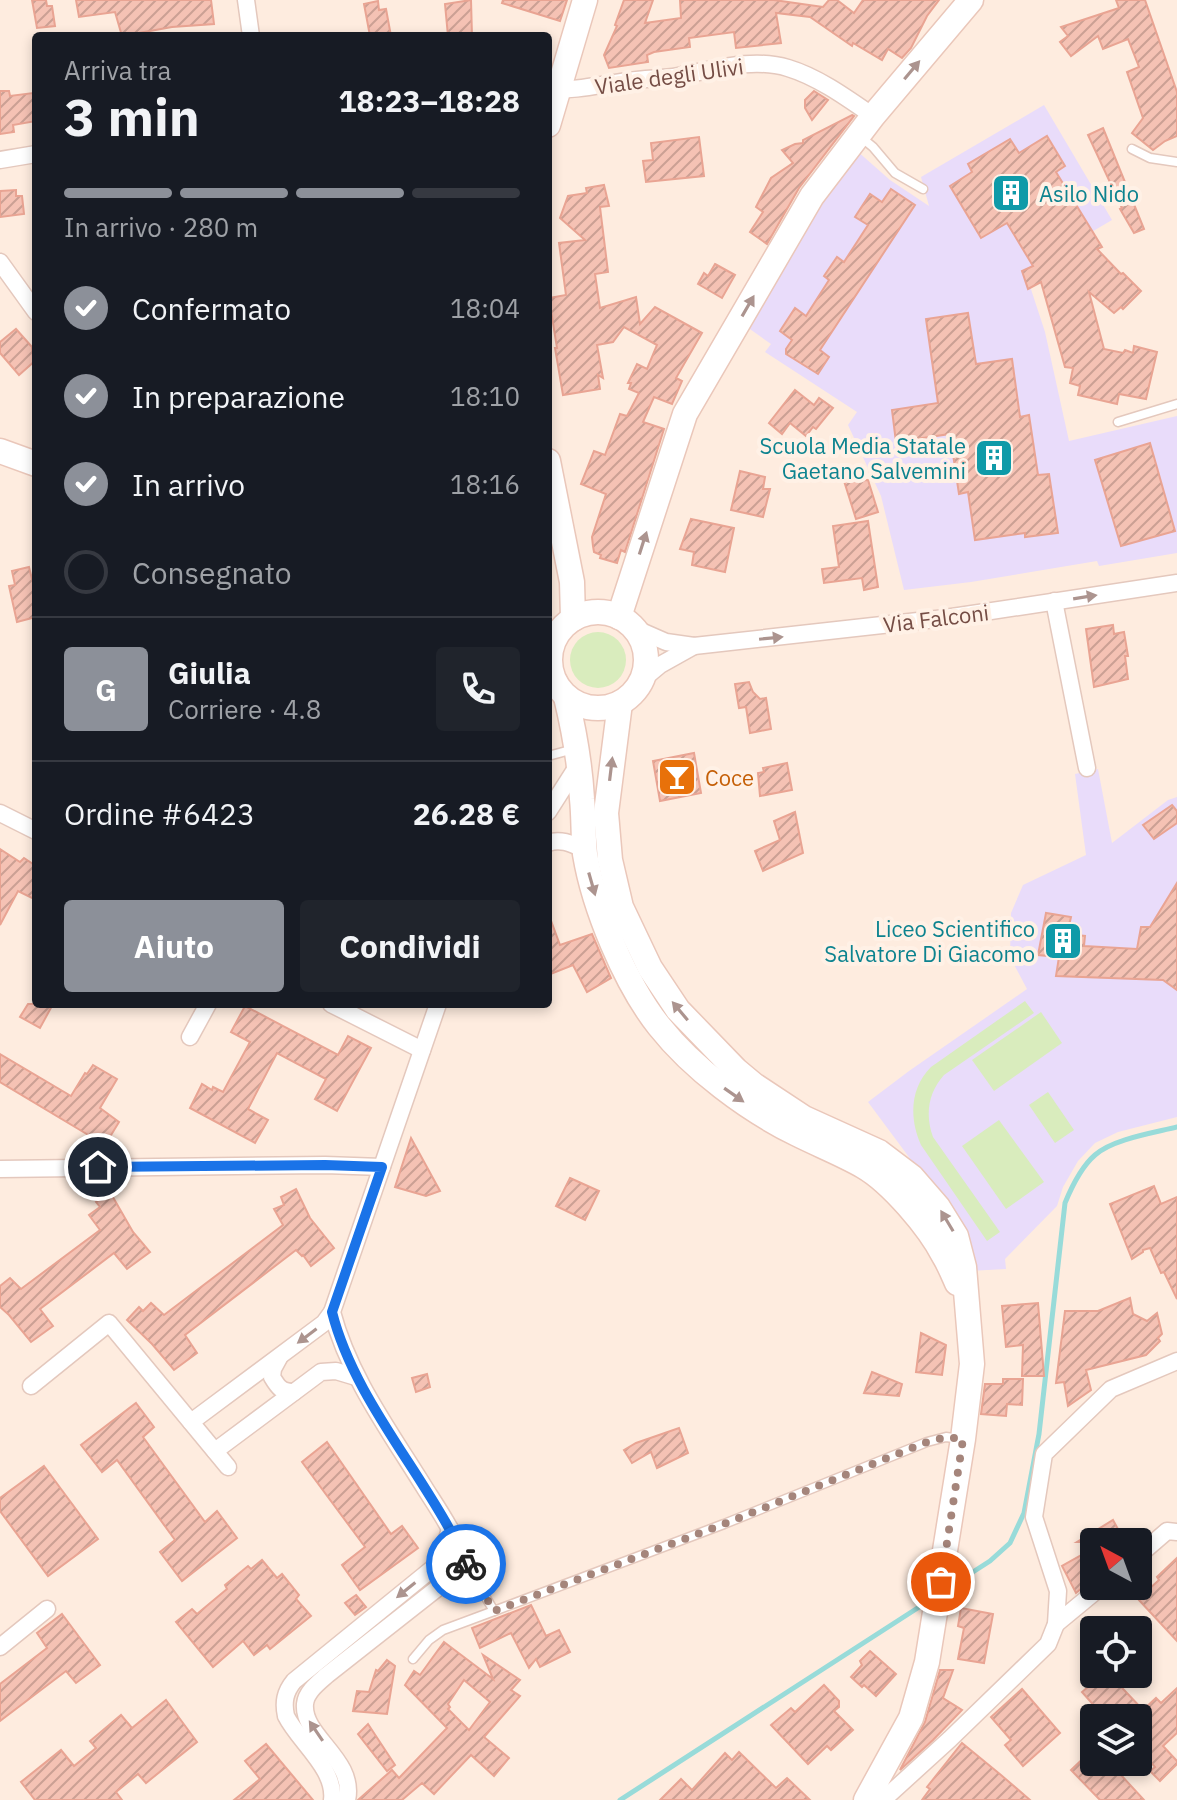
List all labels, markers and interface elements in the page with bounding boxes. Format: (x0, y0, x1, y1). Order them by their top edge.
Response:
street label: Viale degli Ulivi (593, 51, 745, 101)
text: Arriva tra (64, 53, 171, 87)
one-way arrow (903, 61, 920, 81)
text: 18:23–18:28 (339, 81, 520, 120)
text: 3 min (64, 83, 200, 150)
building icon: Asilo Nido (990, 172, 1032, 214)
place label: Asilo Nido (1039, 179, 1139, 208)
text: In arrivo · 280 m (64, 210, 258, 244)
icon: check (64, 286, 108, 330)
text: Confermato (132, 289, 291, 328)
text: 18:04 (450, 291, 520, 325)
one-way arrow (741, 295, 755, 317)
icon: check (64, 374, 108, 418)
text: In preparazione (132, 377, 345, 416)
text: 18:10 (450, 379, 520, 413)
place label: Scuola Media Statale Gaetano Salvemini (759, 431, 966, 485)
building icon: Scuola Media Statale Gaetano Salvemini (973, 437, 1015, 479)
icon: check (64, 462, 108, 506)
text: In arrivo (132, 465, 245, 504)
text: 18:16 (450, 467, 520, 501)
one-way arrow (638, 530, 650, 554)
text: Consegnato (132, 553, 292, 592)
one-way arrow (1073, 590, 1098, 603)
street label: Via Falconi (882, 597, 990, 639)
one-way arrow (759, 631, 784, 644)
button: phone (436, 647, 520, 731)
text: Giulia (168, 653, 251, 692)
text: G (95, 670, 117, 709)
text: Corriere · 4.8 (168, 692, 321, 726)
one-way arrow (605, 756, 618, 781)
bar icon: Coce (656, 756, 698, 798)
place label: Coce (705, 763, 754, 792)
text: Ordine #6423 (64, 794, 255, 833)
text: 26.28 € (413, 794, 520, 833)
one-way arrow (586, 873, 599, 897)
button: Aiuto (64, 900, 284, 992)
button: Condividi (300, 900, 520, 992)
place label: Liceo Scientifico Salvatore Di Giacomo (824, 914, 1035, 968)
building icon: Liceo Scientifico Salvatore Di Giacomo (1042, 920, 1084, 962)
one-way arrow (672, 1001, 689, 1021)
one-way arrow (724, 1087, 745, 1102)
pin (64, 1133, 132, 1201)
icon: home (76, 1145, 120, 1189)
one-way arrow (940, 1210, 954, 1232)
one-way arrow (297, 1328, 317, 1344)
courier (426, 1524, 506, 1604)
north arrow (1080, 1528, 1152, 1600)
map controls (1080, 1528, 1152, 1776)
icon: bike (444, 1542, 488, 1586)
pin (907, 1548, 975, 1616)
icon: bag (919, 1560, 963, 1604)
one-way arrow (396, 1582, 416, 1598)
button: locate (1080, 1616, 1152, 1688)
button: layers (1080, 1704, 1152, 1776)
one-way arrow (309, 1721, 324, 1742)

